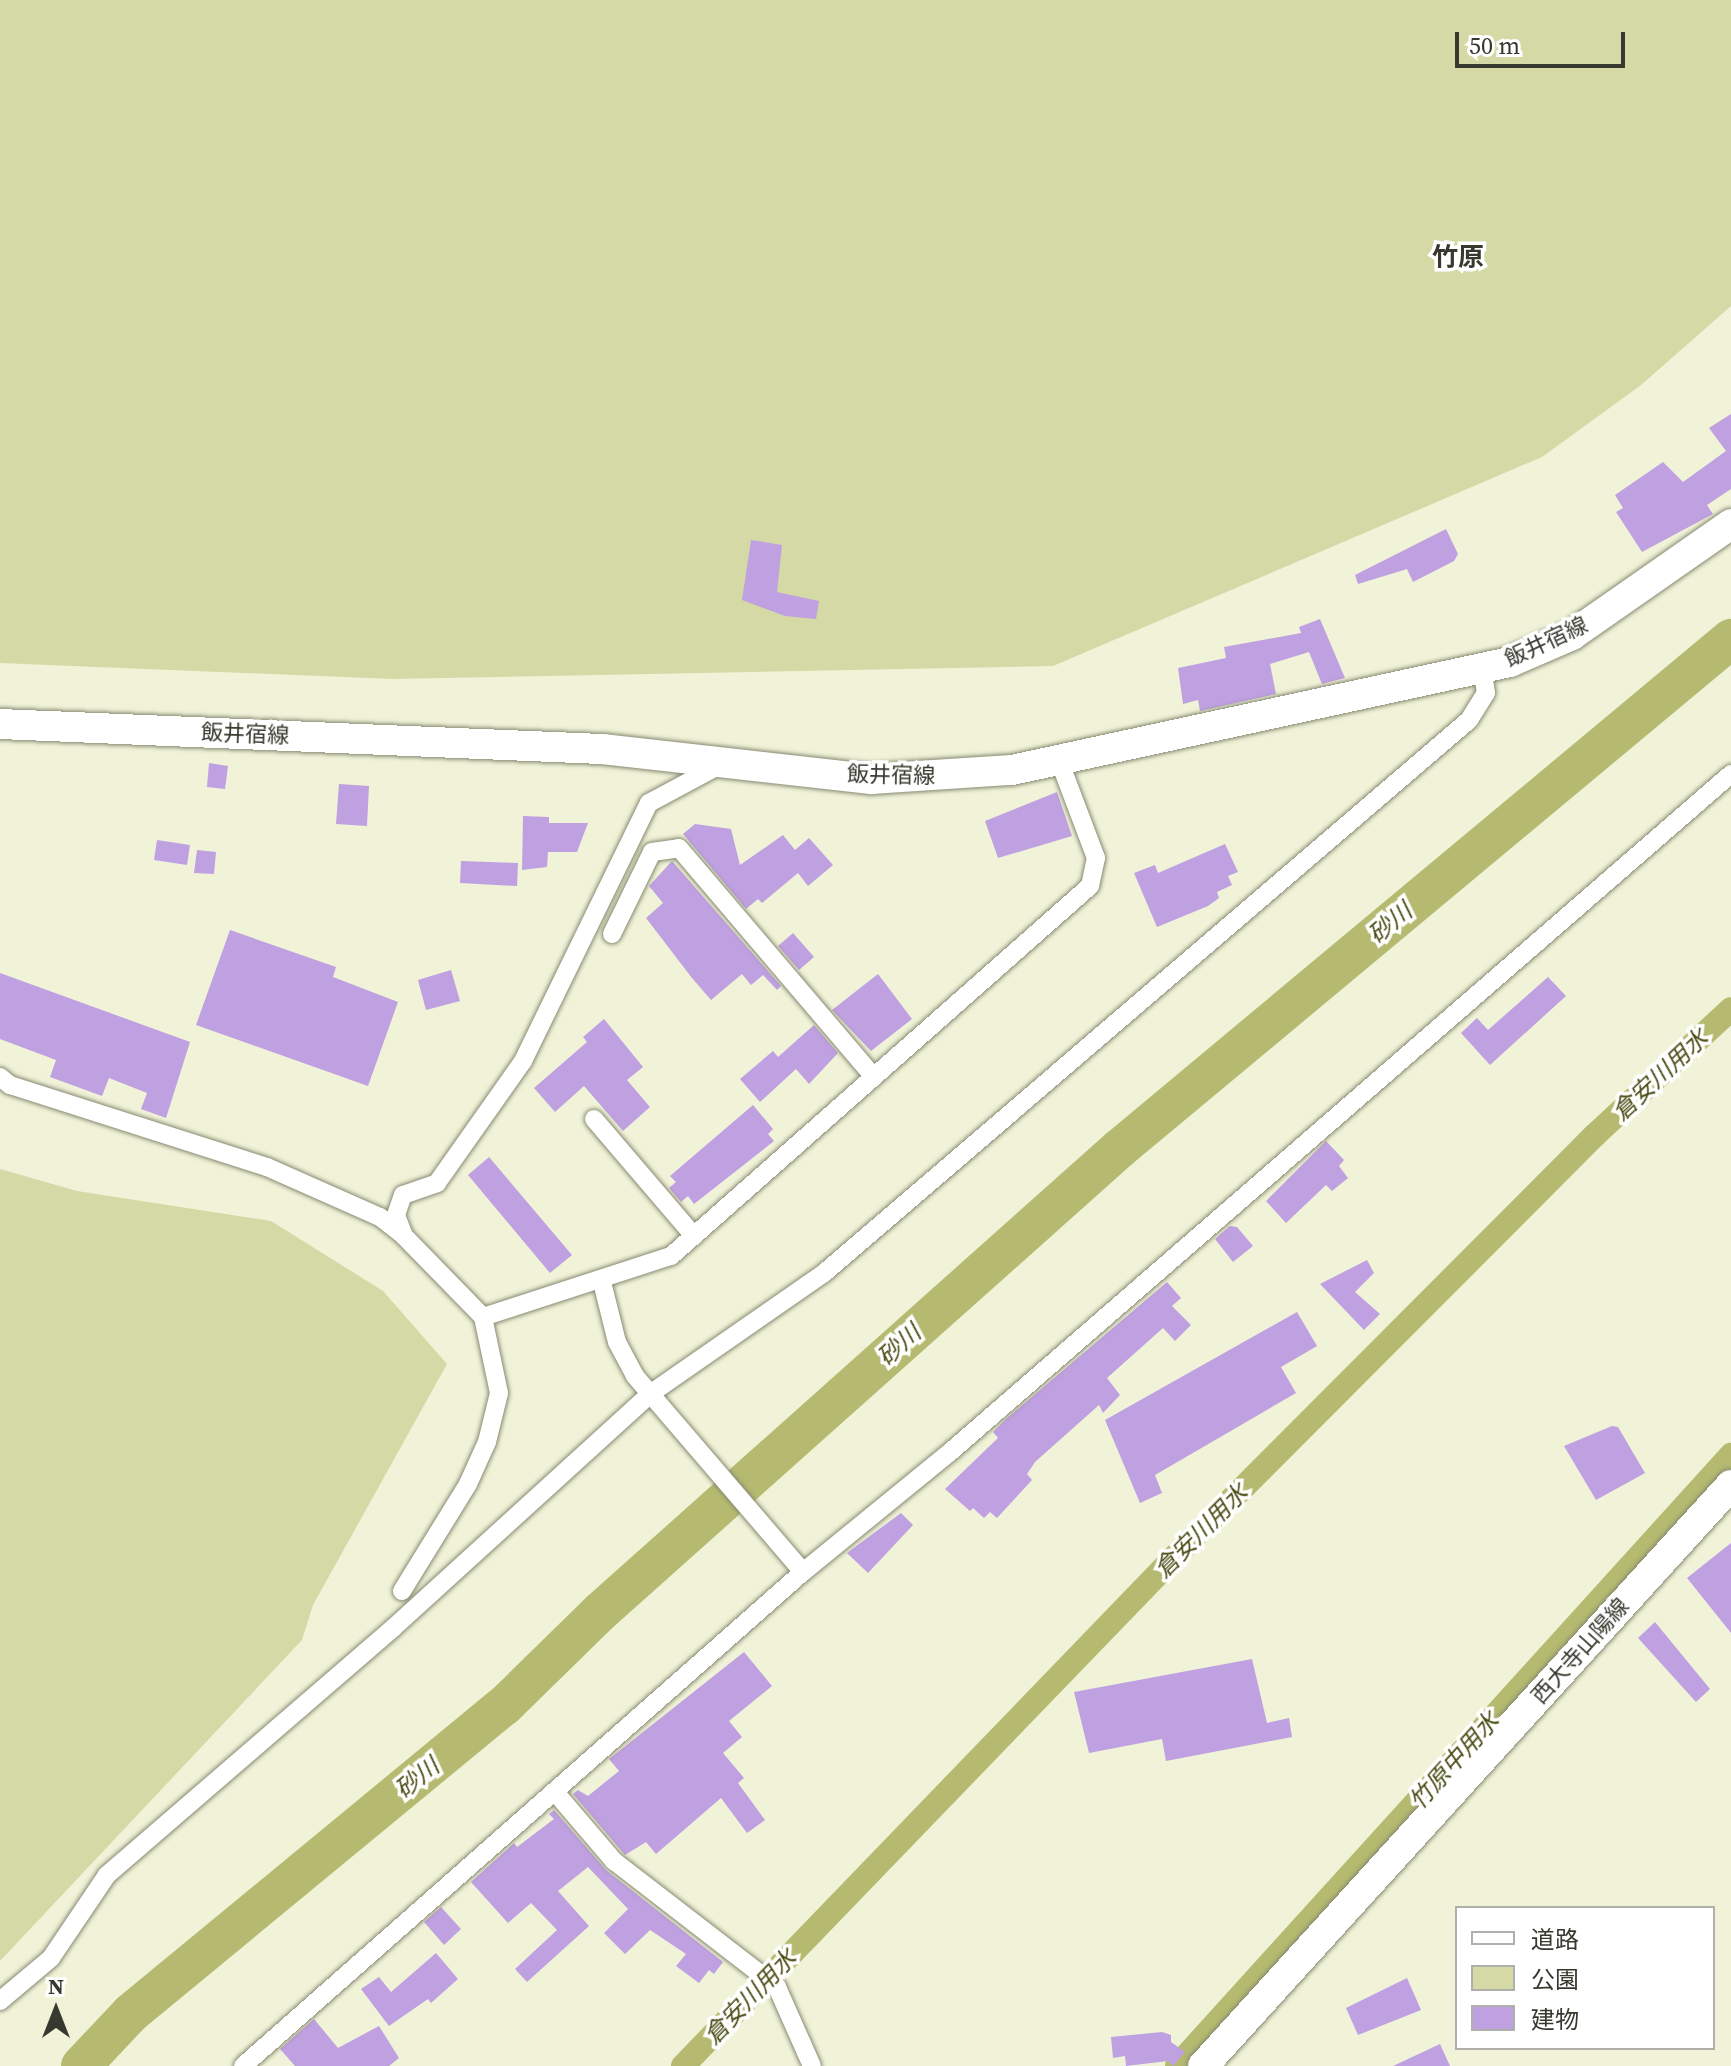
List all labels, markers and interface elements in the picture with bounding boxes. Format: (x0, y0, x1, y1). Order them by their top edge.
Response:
scale bar (1459, 16, 1629, 66)
text: 50 m (1469, 29, 1520, 62)
district label: 竹原 (1432, 242, 1484, 274)
street label: 飯井宿線 (1501, 611, 1591, 673)
street label: 飯井宿線 (201, 719, 289, 749)
street label: 飯井宿線 (847, 761, 935, 789)
water label: 砂川 (1362, 897, 1418, 949)
water label: 倉安川用水 (1606, 1024, 1714, 1126)
water label: 砂川 (872, 1318, 926, 1372)
water label: 倉安川用水 (1148, 1478, 1254, 1584)
street label: 西大寺山陽線 (1526, 1593, 1634, 1709)
water label: 竹原中用水 (1403, 1707, 1505, 1815)
water label: 砂川 (389, 1752, 445, 1804)
legend (1455, 1906, 1715, 2050)
text: 道路 (1531, 1923, 1579, 1956)
water label: 倉安川用水 (698, 1944, 802, 2050)
text: 公園 (1531, 1963, 1579, 1996)
north arrow (16, 1970, 96, 2050)
text: N (48, 1971, 64, 2001)
text: 建物 (1531, 2003, 1579, 2036)

